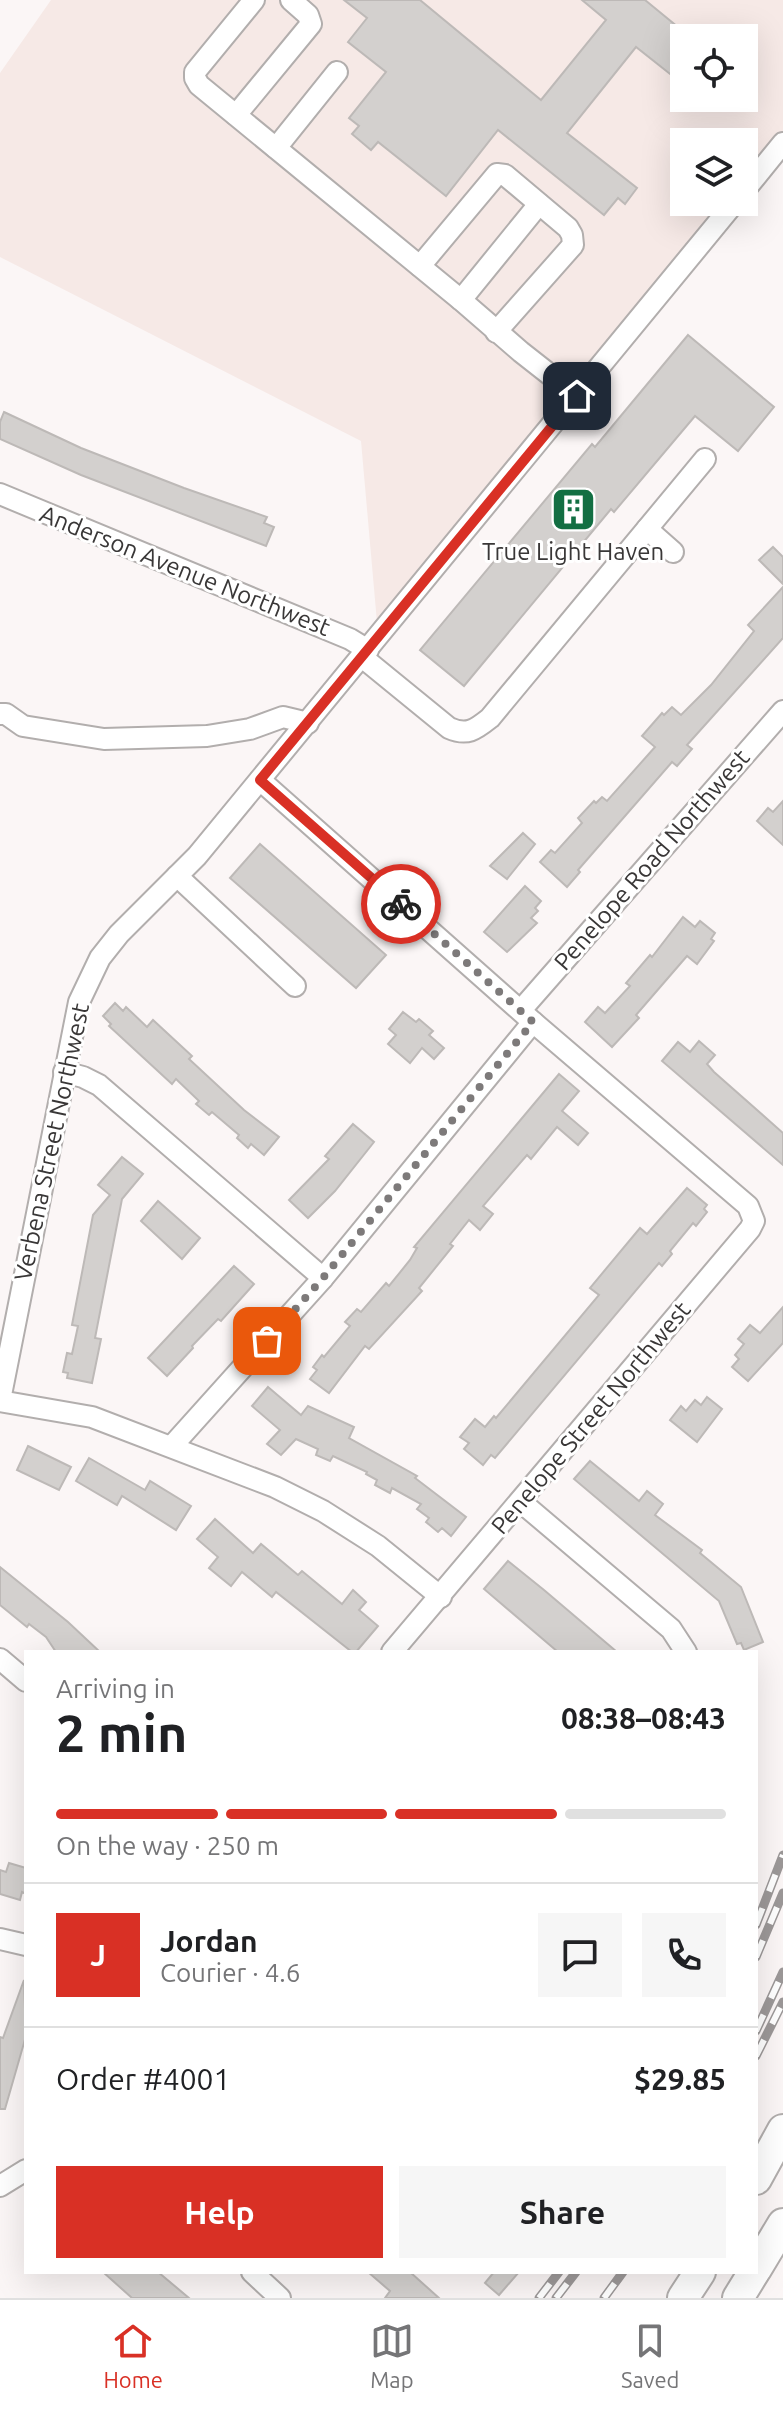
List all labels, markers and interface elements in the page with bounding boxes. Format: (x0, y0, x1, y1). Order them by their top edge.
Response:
map controls (670, 24, 758, 216)
button: locate (670, 24, 758, 112)
button: layers (670, 128, 758, 216)
pin (543, 362, 611, 430)
icon: home (555, 374, 599, 418)
building icon: True Light Haven (549, 486, 597, 534)
street label: Anderson Avenue Northwest (36, 500, 335, 641)
place label: True Light Haven (482, 538, 664, 565)
street label: Penelope Road Northwest (549, 744, 755, 975)
courier (361, 864, 441, 944)
icon: bike (379, 882, 423, 926)
street label: Verbena Street Northwest (9, 1000, 94, 1283)
street label: Penelope Street Northwest (486, 1296, 696, 1539)
pin (233, 1307, 301, 1375)
icon: bag (245, 1319, 289, 1363)
text: Arriving in (56, 1674, 175, 1703)
text: 08:38–08:43 (561, 1701, 726, 1735)
text: 2 min (56, 1704, 187, 1762)
text: On the way · 250 m (56, 1831, 279, 1860)
button: chat (538, 1913, 622, 1997)
button: phone (642, 1913, 726, 1997)
text: Jordan (160, 1924, 258, 1958)
text: J (90, 1938, 106, 1972)
text: Courier · 4.6 (160, 1958, 300, 1987)
text: Order #4001 (56, 2062, 230, 2096)
text: $29.85 (634, 2062, 726, 2096)
button: Help (56, 2166, 383, 2258)
button: Share (399, 2166, 726, 2258)
tab: Home (104, 2319, 163, 2392)
tab: Map (370, 2319, 414, 2392)
tab: Saved (621, 2319, 679, 2392)

